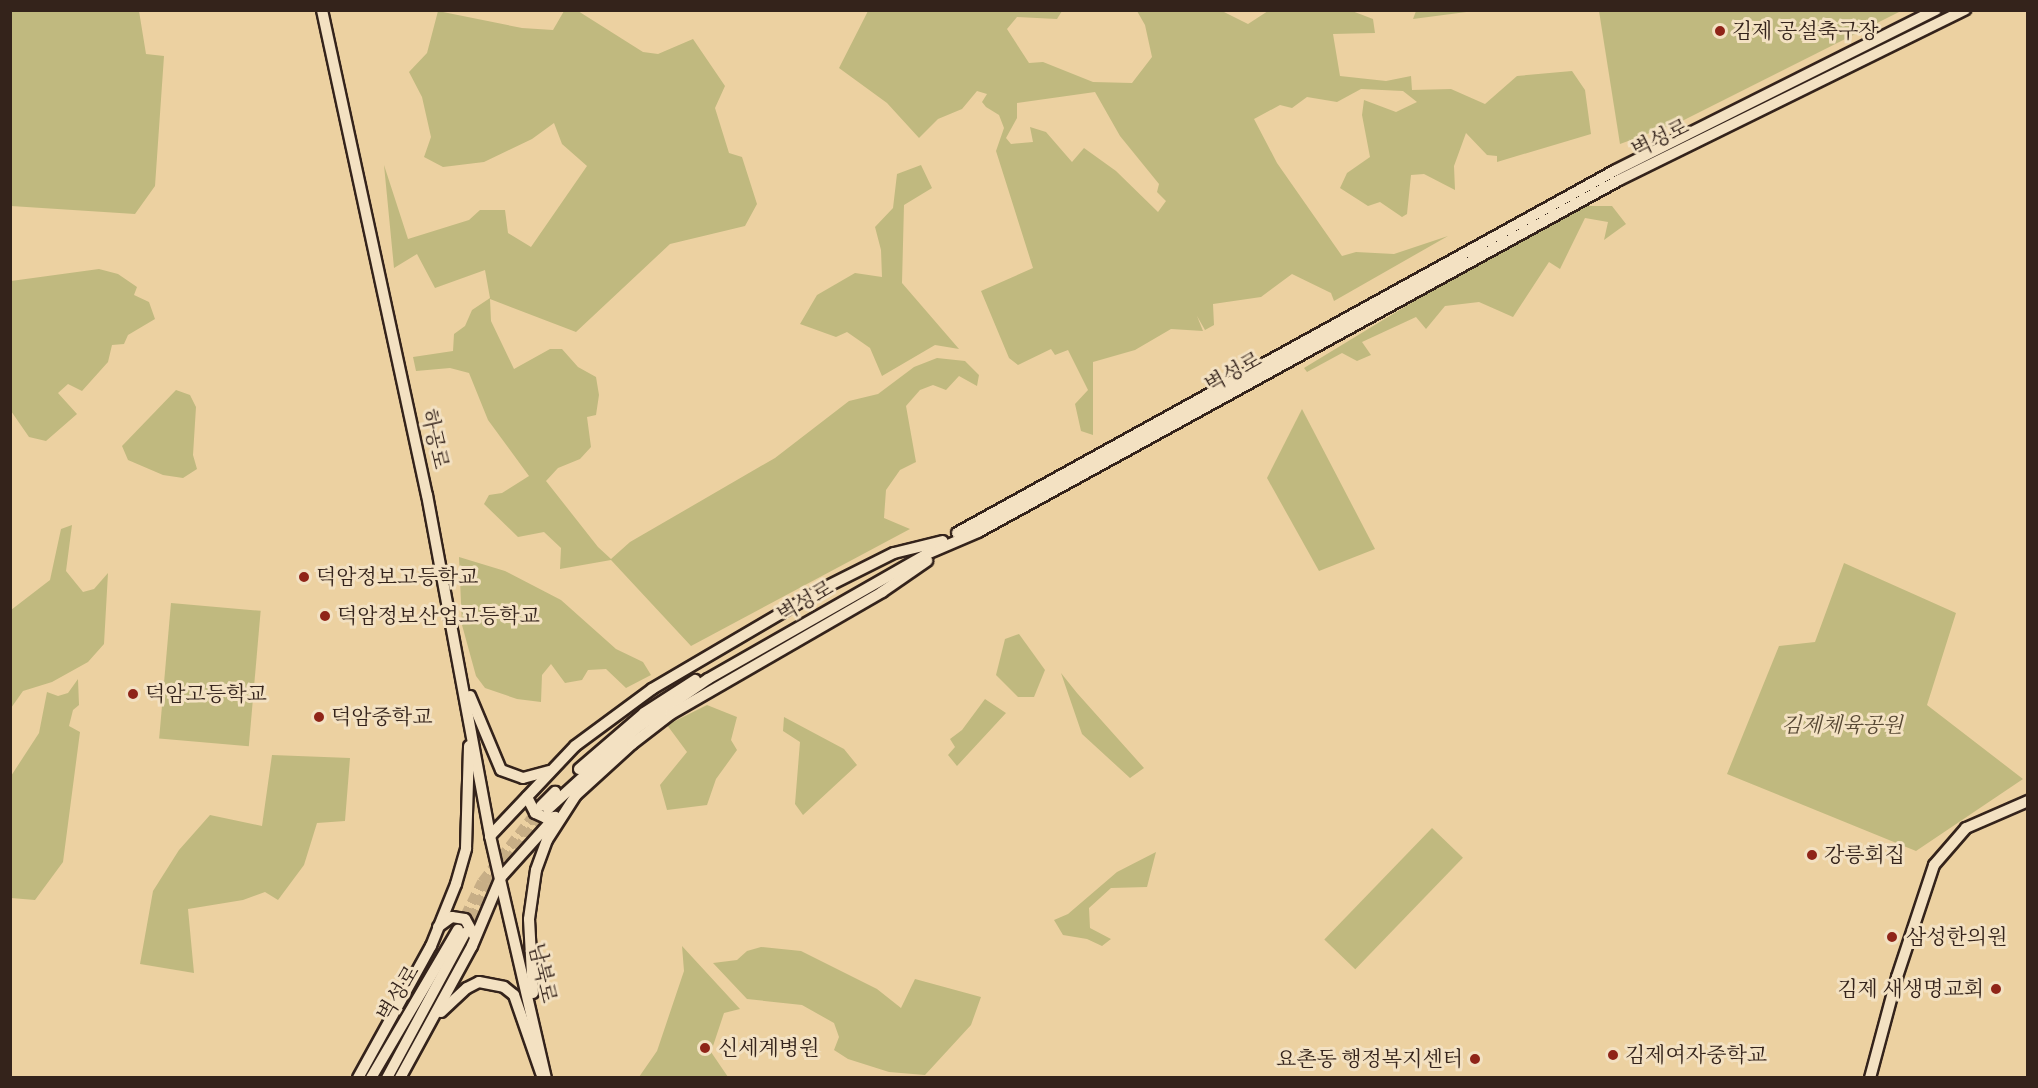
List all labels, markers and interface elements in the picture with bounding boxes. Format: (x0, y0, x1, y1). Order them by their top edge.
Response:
place label: 김제 공설축구장 (1732, 18, 1879, 44)
marker: 김제 공설축구장 (1713, 24, 1727, 38)
street label: 벽성로 (1627, 113, 1693, 163)
street label: 벽성로 (1200, 346, 1266, 398)
street label: 하공로 (416, 407, 454, 471)
place label: 덕암정보고등학교 (316, 564, 478, 590)
marker: 덕암정보고등학교 (297, 570, 311, 584)
street label: 벽성로 (772, 575, 838, 627)
place label: 덕암정보산업고등학교 (337, 603, 540, 629)
marker: 덕암정보산업고등학교 (318, 609, 332, 623)
place label: 덕암고등학교 (145, 681, 267, 707)
marker: 덕암고등학교 (126, 687, 140, 701)
place label: 덕암중학교 (331, 704, 432, 730)
marker: 덕암중학교 (312, 710, 326, 724)
park label: 김제체육공원 (1781, 712, 1903, 738)
place label: 강릉회집 (1824, 842, 1905, 868)
marker: 강릉회집 (1805, 848, 1819, 862)
place label: 삼성한의원 (1906, 924, 2007, 950)
marker: 삼성한의원 (1883, 928, 1901, 946)
street label: 남북로 (524, 941, 562, 1005)
street label: 벽성로 (372, 960, 424, 1026)
place label: 김제 새생명교회 (1837, 976, 1984, 1002)
marker: 김제 새생명교회 (1989, 982, 2003, 996)
place label: 신세계병원 (718, 1035, 819, 1061)
marker: 신세계병원 (696, 1039, 714, 1057)
place label: 김제여자중학교 (1625, 1042, 1767, 1068)
place label: 요촌동 행정복지센터 (1276, 1046, 1463, 1072)
marker: 김제여자중학교 (1606, 1048, 1620, 1062)
marker: 요촌동 행정복지센터 (1468, 1052, 1482, 1066)

